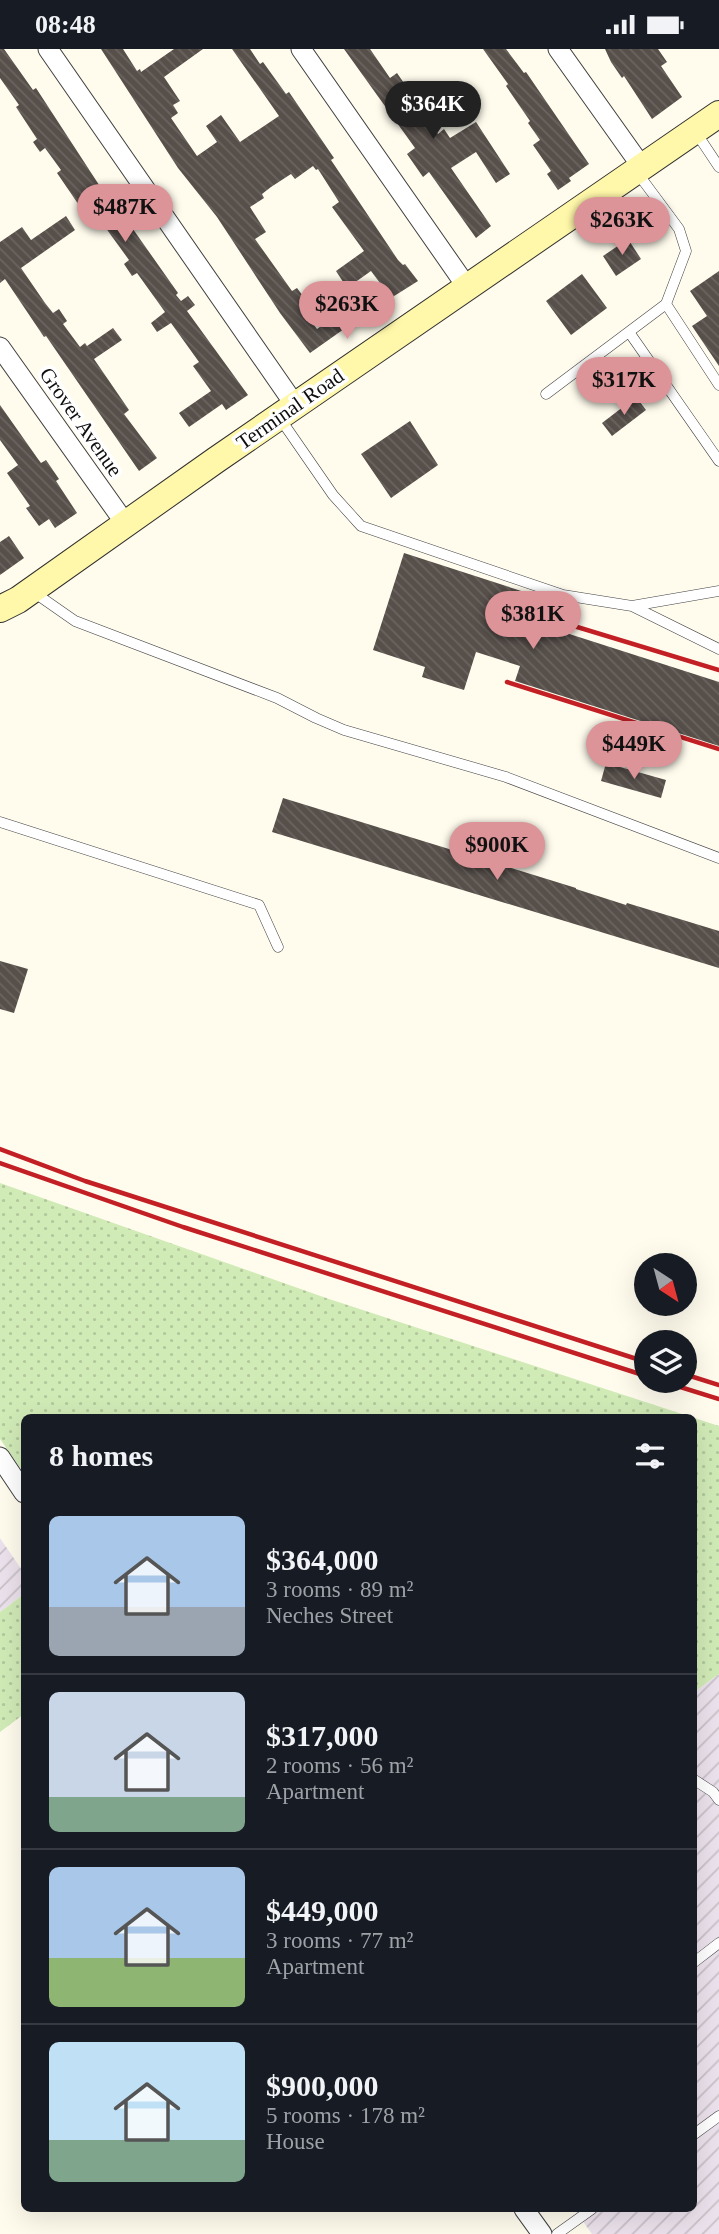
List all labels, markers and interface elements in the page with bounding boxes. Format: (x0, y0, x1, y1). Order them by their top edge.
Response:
text: 08:48 (35, 10, 96, 39)
pin: $364K (384, 81, 482, 141)
text: $364K (401, 91, 465, 116)
pin: $487K (76, 185, 174, 244)
text: $487K (93, 194, 157, 219)
pin: $263K (573, 197, 671, 257)
text: $263K (590, 207, 654, 232)
pin: $263K (298, 281, 396, 341)
text: $263K (315, 291, 379, 316)
pin: $317K (575, 357, 673, 417)
street label: Grover Avenue (35, 363, 127, 481)
street label: Terminal Road (232, 363, 349, 455)
text: $317K (592, 367, 656, 392)
pin: $381K (484, 591, 582, 651)
text: $381K (501, 601, 565, 626)
pin: $449K (585, 721, 683, 781)
text: $449K (602, 731, 666, 756)
pin: $900K (448, 823, 546, 882)
text: $900K (465, 832, 529, 857)
north arrow (634, 1253, 696, 1316)
map controls (634, 1253, 697, 1393)
button: layers (634, 1330, 697, 1393)
icon: filters (631, 1437, 669, 1475)
text: 8 homes (49, 1439, 153, 1472)
text: $364,000 (266, 1543, 379, 1576)
icon: home (105, 1544, 189, 1628)
text: 3 rooms · 89 m² (266, 1577, 413, 1602)
text: Neches Street (266, 1603, 393, 1628)
text: $317,000 (266, 1719, 379, 1752)
icon: home (105, 1720, 189, 1804)
text: 2 rooms · 56 m² (266, 1753, 413, 1778)
text: Apartment (266, 1779, 364, 1804)
text: $449,000 (266, 1894, 379, 1927)
icon: home (105, 1895, 189, 1979)
text: 3 rooms · 77 m² (266, 1928, 413, 1953)
text: Apartment (266, 1954, 364, 1979)
text: $900,000 (266, 2069, 379, 2102)
icon: home (105, 2070, 189, 2154)
text: 5 rooms · 178 m² (266, 2103, 425, 2128)
text: House (266, 2129, 325, 2154)

